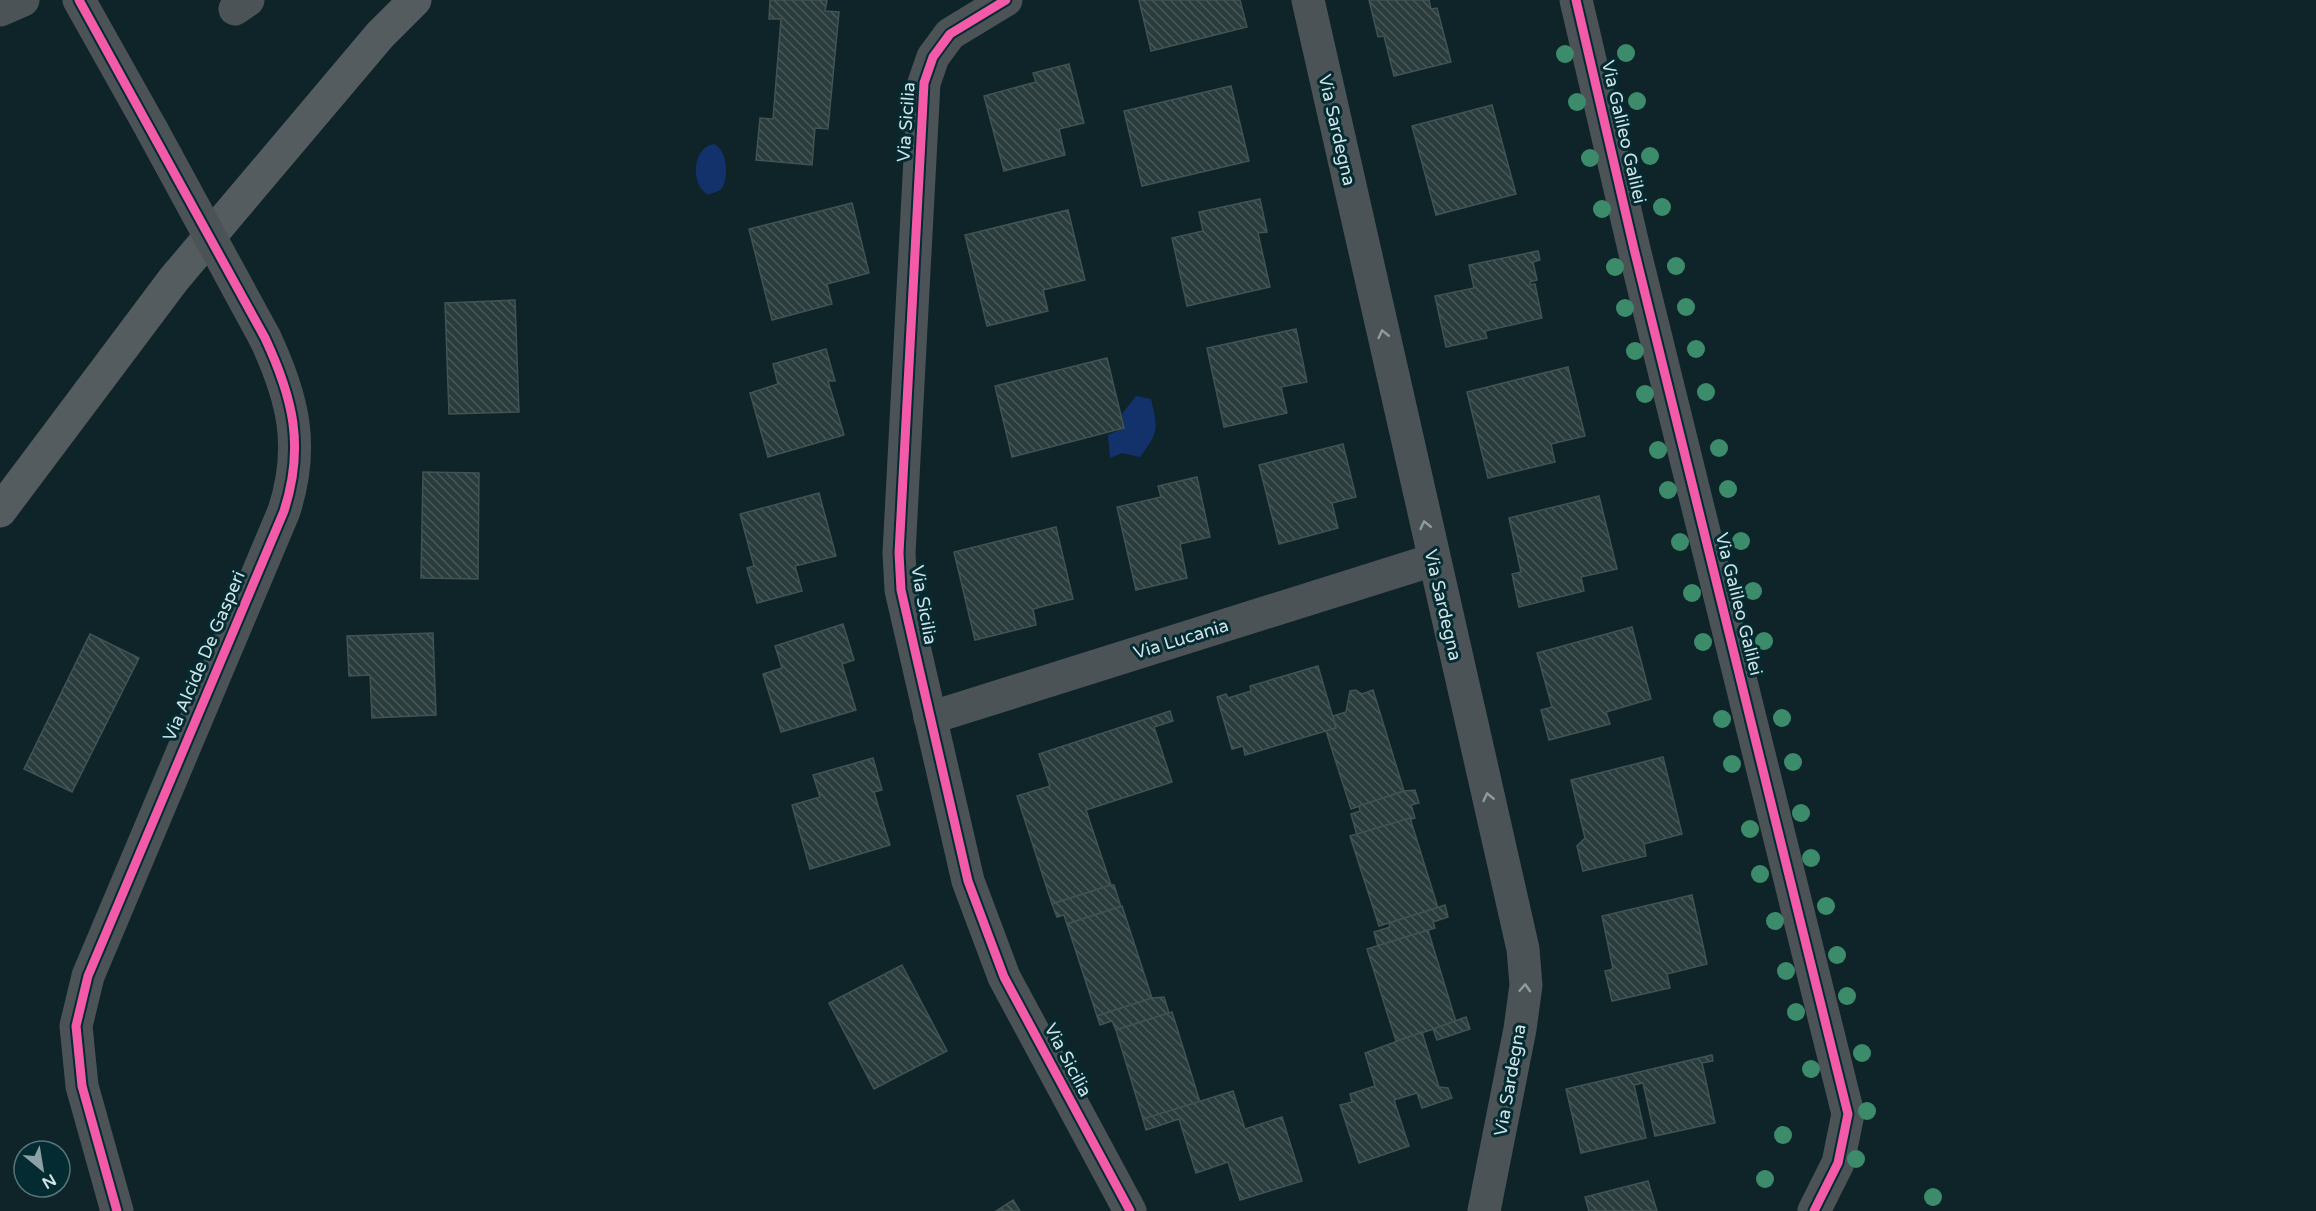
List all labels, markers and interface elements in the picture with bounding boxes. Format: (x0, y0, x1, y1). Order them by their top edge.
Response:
street label: Via Galileo Galilei (1597, 58, 1651, 206)
street label: Via Sardegna (1314, 72, 1360, 188)
street label: Via Sicilia (892, 81, 920, 163)
one-way arrow (1377, 330, 1390, 340)
one-way arrow (1420, 520, 1433, 530)
street label: Via Galileo Galilei (1711, 530, 1767, 678)
street label: Via Sardegna (1420, 547, 1466, 663)
street label: Via Sicilia (906, 564, 942, 646)
street label: Via Alcide De Gasperi (158, 567, 250, 745)
street label: Via Lucania (1131, 614, 1231, 664)
one-way arrow (1482, 792, 1495, 802)
one-way arrow (1518, 983, 1531, 992)
street label: Via Sicilia (1039, 1019, 1097, 1101)
street label: Via Sardegna (1489, 1022, 1531, 1138)
north arrow (12, 1139, 72, 1199)
text: N (38, 1169, 60, 1193)

